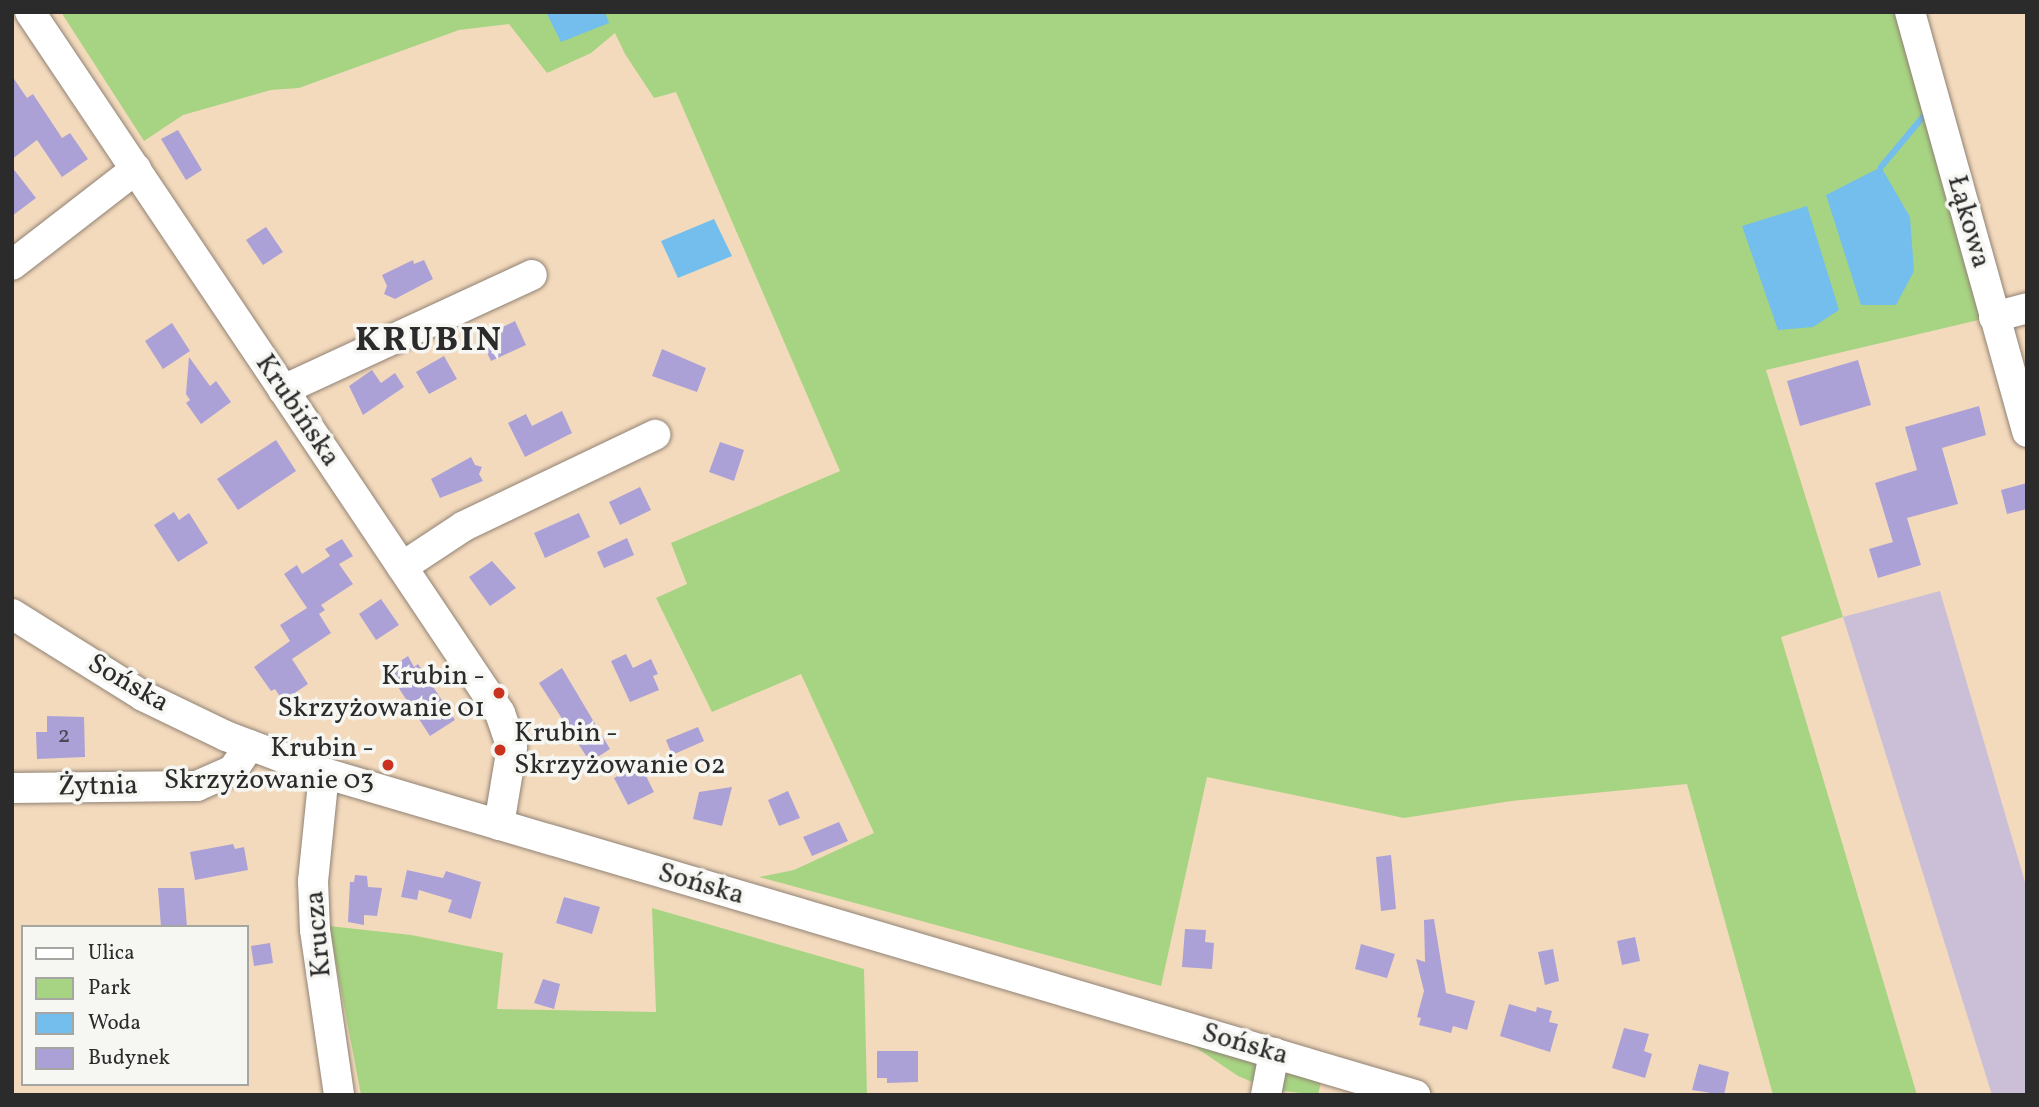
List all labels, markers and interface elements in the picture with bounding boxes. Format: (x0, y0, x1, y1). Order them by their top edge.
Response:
street label: Łąkowa (1939, 172, 1997, 272)
district label: KRUBIN (356, 320, 502, 362)
street label: Krubińska (247, 348, 347, 474)
street label: Sońska (81, 647, 175, 721)
place label: Krubin - Skrzyżowanie 01 (277, 660, 485, 726)
marker: Krubin - Skrzyżowanie 01 (491, 685, 507, 701)
place label: Krubin - Skrzyżowanie 02 (514, 717, 726, 783)
house number: 2 (58, 723, 70, 751)
place label: Krubin - Skrzyżowanie 03 (164, 732, 374, 798)
marker: Krubin - Skrzyżowanie 02 (492, 742, 508, 758)
marker: Krubin - Skrzyżowanie 03 (380, 757, 396, 773)
street label: Żytnia (58, 770, 138, 804)
street label: Sońska (654, 857, 748, 913)
street label: Krucza (298, 889, 340, 979)
legend (21, 925, 248, 1086)
text: Ulica (88, 939, 135, 968)
text: Park (88, 974, 131, 1003)
text: Woda (88, 1009, 141, 1038)
street label: Sońska (1198, 1017, 1292, 1073)
text: Budynek (88, 1044, 170, 1073)

